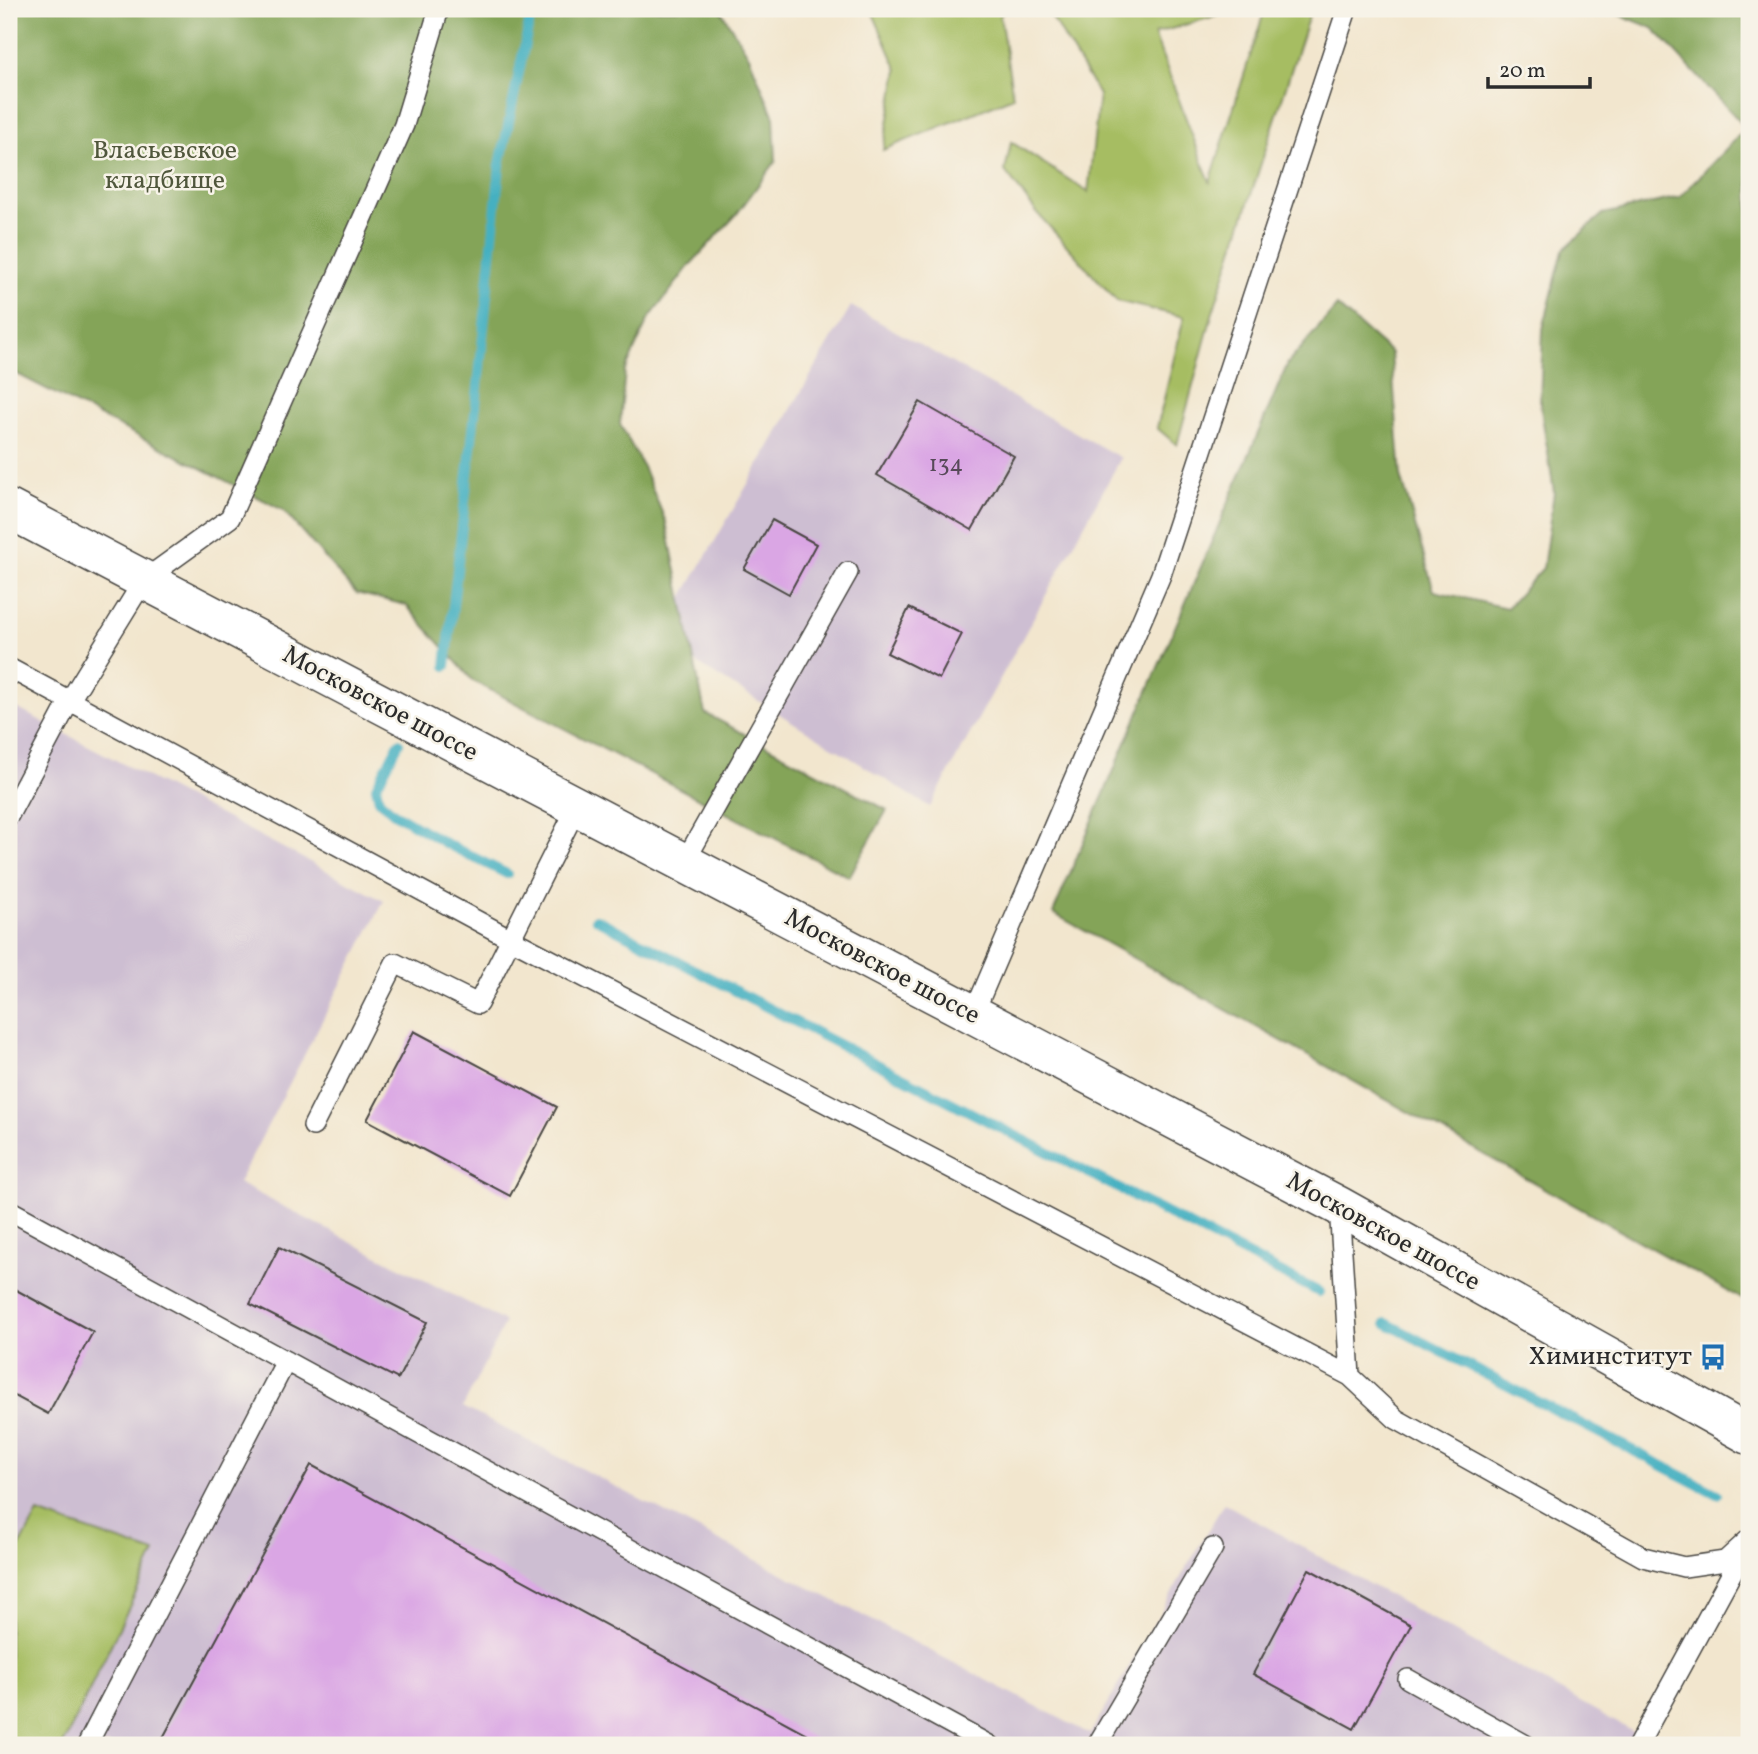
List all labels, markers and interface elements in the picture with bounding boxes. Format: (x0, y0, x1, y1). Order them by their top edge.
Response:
scale bar (1488, 46, 1590, 90)
text: 20 m (1499, 57, 1545, 86)
park label: Власьевское кладбище (93, 133, 237, 199)
house number: 134 (929, 449, 963, 481)
street label: Московское шоссе (276, 637, 484, 771)
street label: Московское шоссе (778, 900, 986, 1034)
street label: Московское шоссе (1279, 1164, 1487, 1300)
place label: Химинститут (1529, 1339, 1692, 1375)
bus stop icon: Химинститут (1698, 1342, 1728, 1372)

